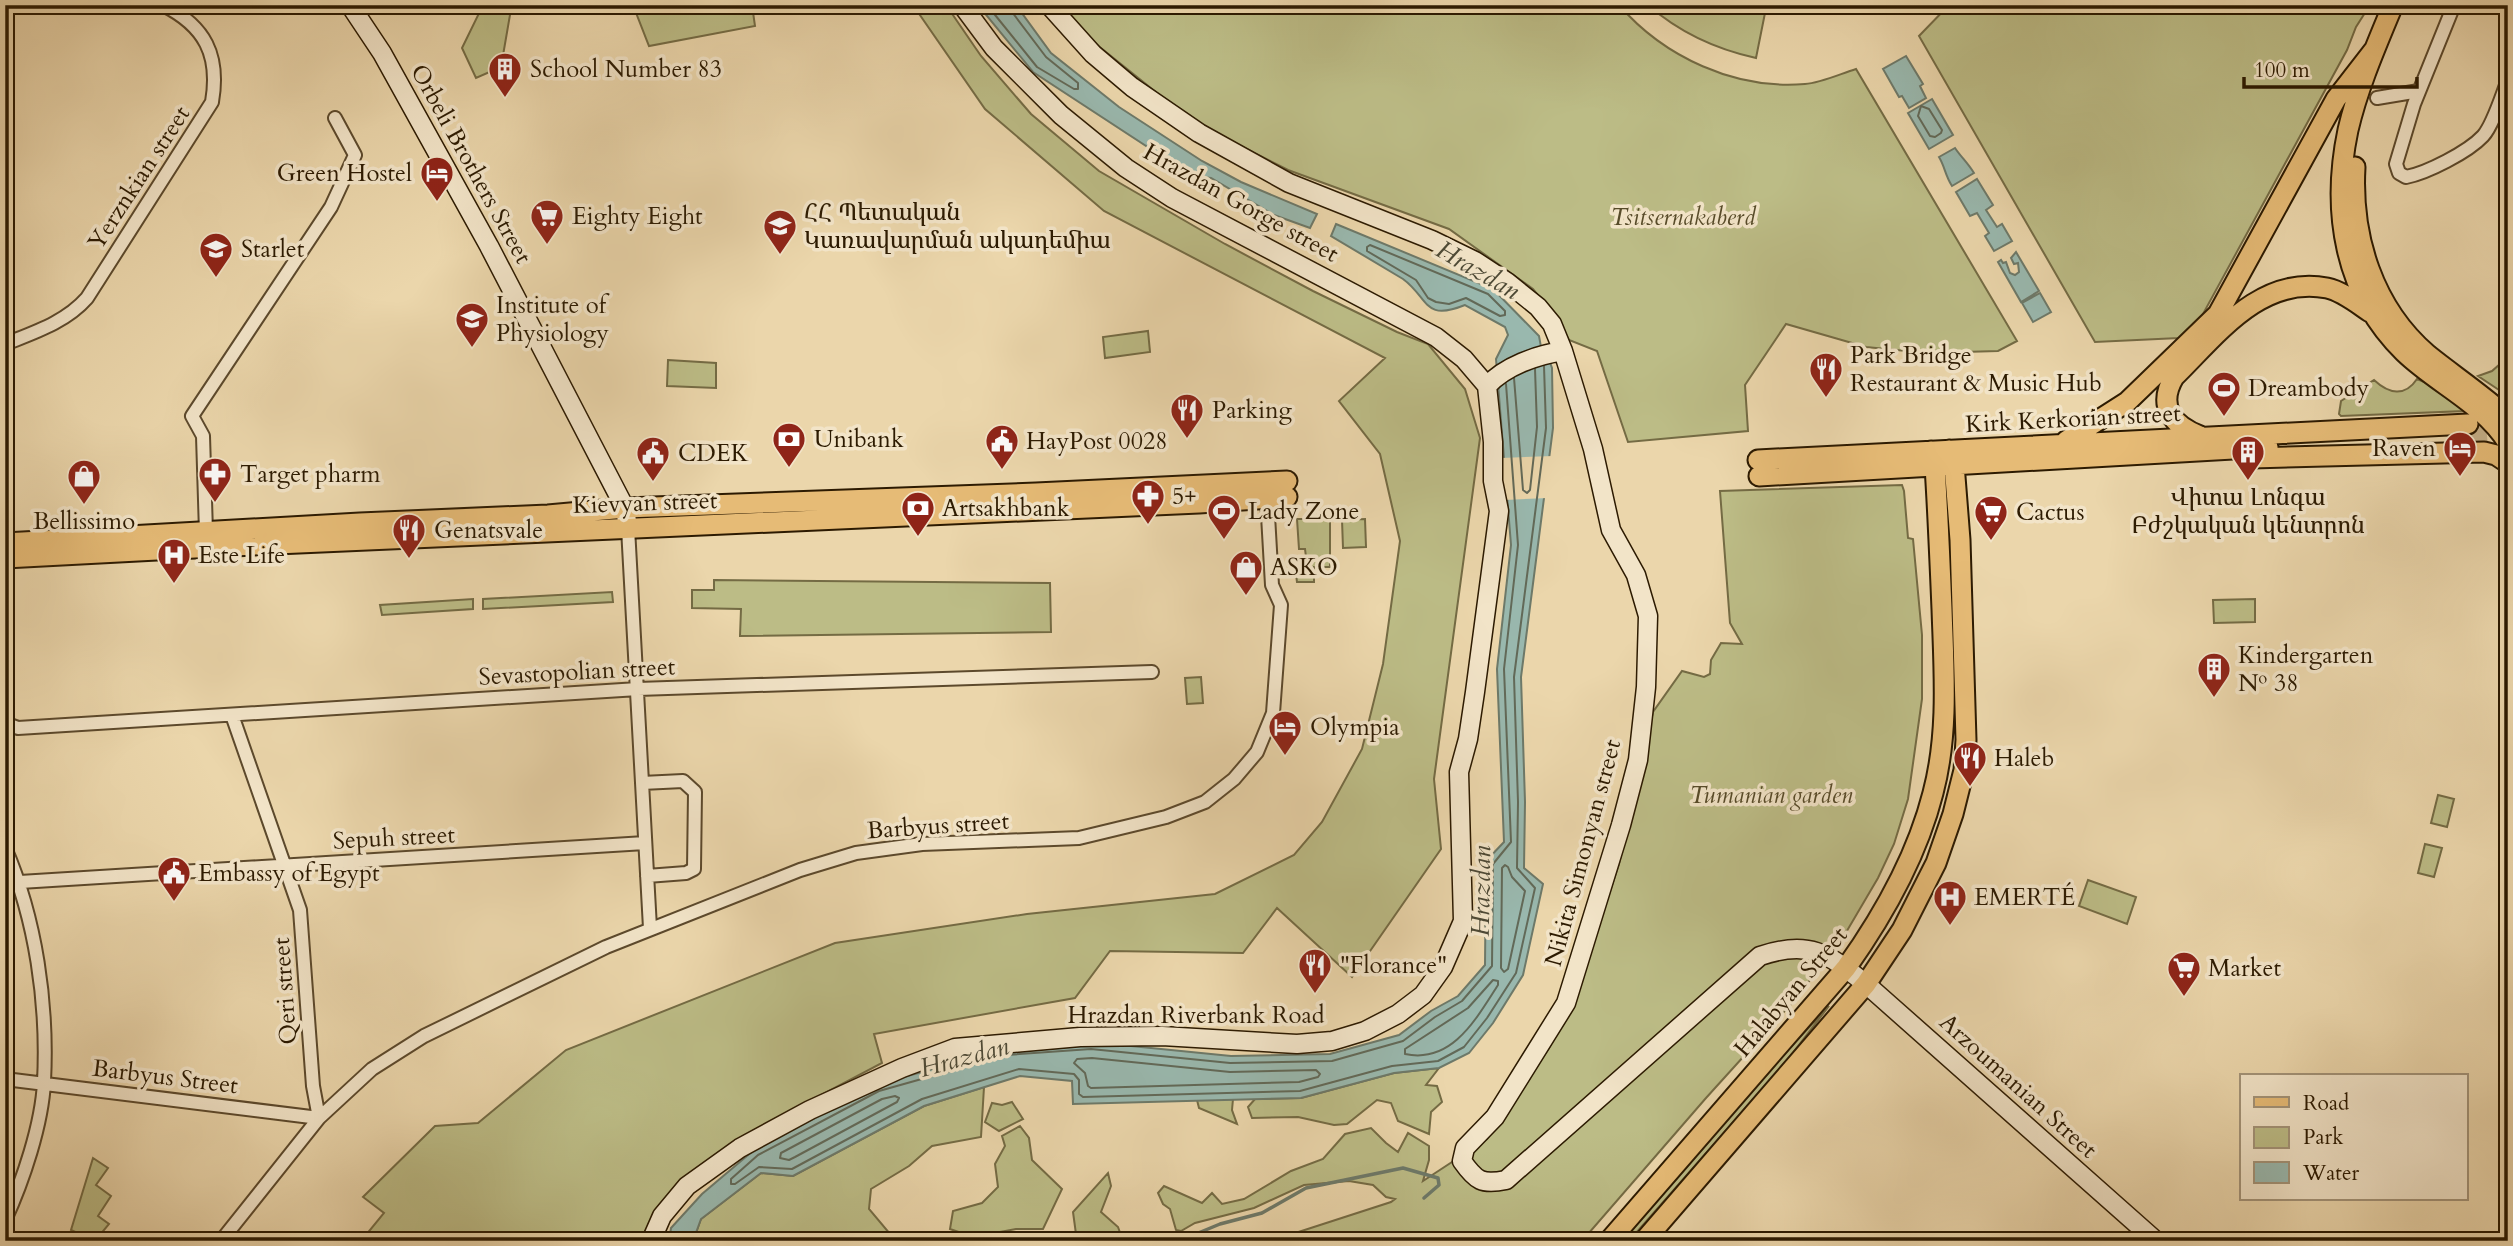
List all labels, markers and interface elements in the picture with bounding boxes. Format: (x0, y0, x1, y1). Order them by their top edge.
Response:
scale bar (2244, 46, 2417, 90)
building icon: School Number 83 (486, 50, 524, 99)
place label: School Number 83 (530, 53, 722, 86)
text: 100 m (2254, 56, 2310, 85)
street label: Orbeli Brothers Street (402, 58, 540, 270)
street label: Yerznkian street (80, 99, 198, 256)
street label: Hrazdan Gorge street (1137, 136, 1345, 271)
hotel icon: Green Hostel (418, 154, 456, 203)
place label: Green Hostel (277, 157, 412, 190)
place label: ՀՀ Պետական Կառավարման ակադեմիա (804, 196, 1111, 257)
supermarket icon: Eighty Eight (528, 197, 566, 246)
place label: Eighty Eight (572, 200, 703, 233)
park label: Tsitsernakaberd (1611, 201, 1757, 234)
school or university icon: ՀՀ Պետական Կառավարման ակադեմիա (761, 207, 799, 256)
school or university icon: Starlet (197, 230, 235, 279)
water label: Hrazdan (1430, 232, 1526, 308)
place label: Starlet (241, 233, 305, 266)
place label: Institute of Physiology (496, 289, 610, 350)
school or university icon: Institute of Physiology (453, 300, 491, 349)
place label: Park Bridge Restaurant & Music Hub (1850, 339, 2102, 400)
restaurant icon: Park Bridge Restaurant & Music Hub (1807, 350, 1845, 399)
sports icon: Dreambody (2205, 369, 2243, 418)
place label: Dreambody (2248, 372, 2369, 405)
restaurant icon: Parking (1168, 391, 1206, 440)
place label: Parking (1212, 394, 1293, 427)
street label: Kirk Kerkorian street (1964, 397, 2182, 441)
bank icon: Unibank (770, 420, 808, 469)
public building icon: HayPost 0028 (983, 422, 1021, 471)
place label: Unibank (814, 423, 904, 456)
place label: HayPost 0028 (1026, 425, 1168, 458)
hotel icon: Raven (2441, 429, 2479, 478)
place label: Raven (2372, 432, 2436, 465)
building icon: Վիտա Լոնգա Բժշկական կենտրոն (2229, 433, 2267, 482)
public building icon: CDEK (634, 434, 672, 483)
place label: CDEK (678, 437, 749, 470)
pharmacy icon: Target pharm (196, 455, 234, 504)
shop icon: Bellissimo (65, 457, 103, 506)
place label: Target pharm (240, 458, 381, 491)
pharmacy icon: 5+ (1129, 477, 1167, 526)
place label: 5+ (1172, 480, 1197, 513)
place label: Վիտա Լոնգա Բժշկական կենտրոն (2131, 481, 2365, 542)
street label: Kievyan street (572, 484, 718, 522)
bank icon: Artsakhbank (899, 489, 937, 538)
place label: Artsakhbank (942, 492, 1070, 525)
sports icon: Lady Zone (1205, 492, 1243, 541)
supermarket icon: Cactus (1972, 493, 2010, 542)
place label: Lady Zone (1248, 495, 1359, 528)
place label: Cactus (2016, 496, 2084, 529)
place label: Bellissimo (33, 505, 135, 538)
restaurant icon: Genatsvale (390, 511, 428, 560)
place label: Genatsvale (434, 514, 543, 547)
hospital icon: Este Life (155, 536, 193, 585)
place label: Este Life (198, 539, 285, 572)
shop icon: ASKO (1227, 548, 1265, 597)
place label: ASKO (1270, 551, 1338, 584)
place label: Kindergarten № 38 (2238, 639, 2374, 700)
street label: Sevastopolian street (478, 650, 677, 694)
building icon: Kindergarten № 38 (2195, 650, 2233, 699)
hotel icon: Olympia (1266, 708, 1304, 757)
place label: Olympia (1310, 711, 1400, 744)
street label: Nikita Simonyan street (1537, 735, 1629, 970)
restaurant icon: Haleb (1951, 739, 1989, 788)
place label: Haleb (1994, 742, 2054, 775)
park label: Tumanian garden (1689, 779, 1853, 812)
street label: Barbyus street (866, 805, 1011, 847)
street label: Sepuh street (332, 818, 456, 858)
water label: Hrazdan (1463, 845, 1499, 937)
public building icon: Embassy of Egypt (155, 854, 193, 903)
place label: Embassy of Egypt (198, 857, 380, 890)
hospital icon: EMERTÉ (1931, 878, 1969, 927)
place label: EMERTÉ (1974, 881, 2075, 914)
street label: Halabyan Street (1727, 920, 1856, 1064)
street label: Qeri street (265, 936, 305, 1046)
restaurant icon: "Florance" (1296, 946, 1334, 995)
place label: "Florance" (1340, 949, 1447, 982)
supermarket icon: Market (2165, 949, 2203, 998)
place label: Market (2208, 952, 2281, 985)
street label: Hrazdan Riverbank Road (1067, 999, 1325, 1032)
street label: Arzoumanian Street (1932, 1006, 2104, 1166)
water label: Hrazdan (915, 1028, 1013, 1086)
street label: Barbyus Street (90, 1052, 240, 1102)
legend (2240, 1074, 2468, 1200)
text: Road (2303, 1089, 2349, 1118)
text: Park (2303, 1123, 2344, 1152)
text: Water (2302, 1159, 2359, 1188)

